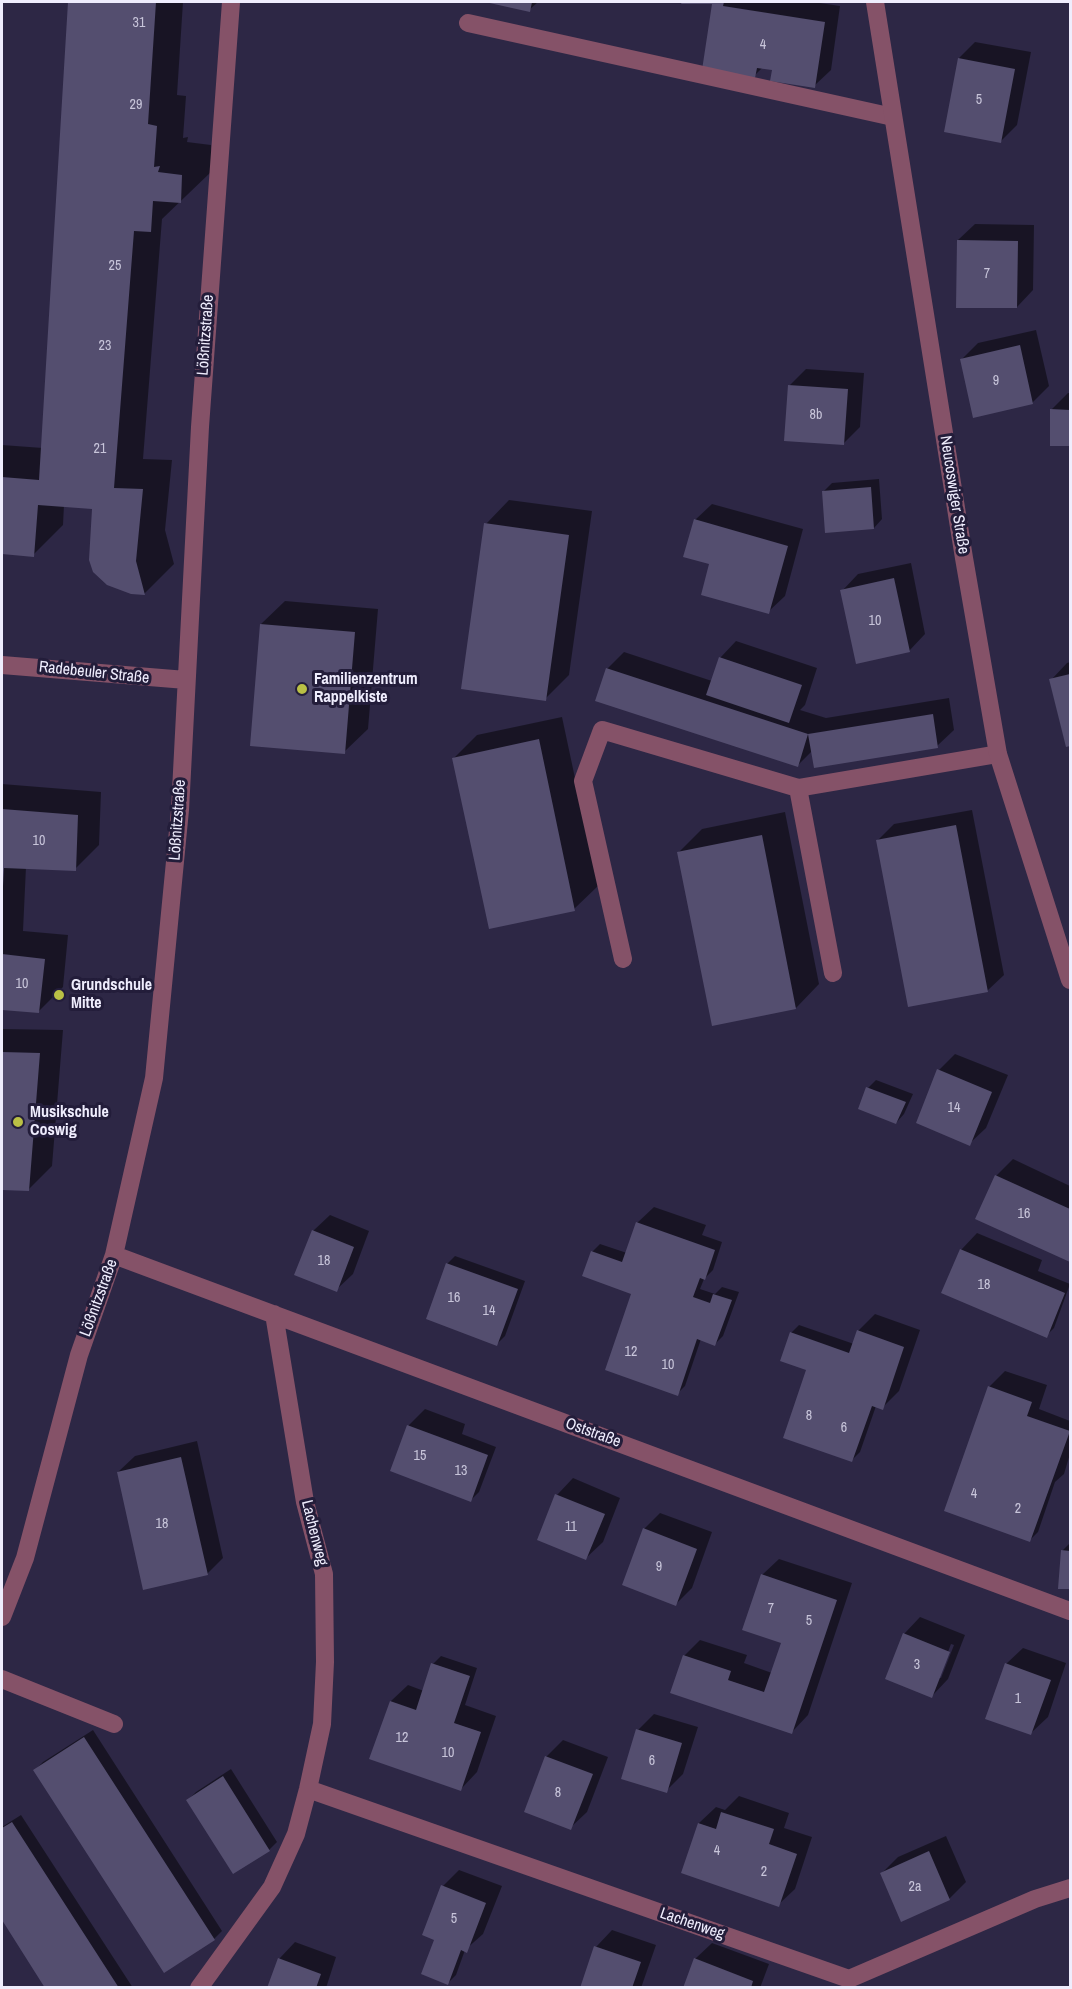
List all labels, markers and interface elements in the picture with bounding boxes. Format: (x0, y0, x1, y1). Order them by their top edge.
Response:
house number: 31 (133, 15, 145, 31)
house number: 4 (760, 37, 766, 53)
house number: 5 (976, 92, 982, 108)
house number: 29 (130, 97, 142, 113)
house number: 25 (109, 258, 121, 274)
house number: 7 (984, 266, 990, 282)
street label: Lößnitzstraße (194, 294, 218, 376)
house number: 23 (99, 338, 111, 354)
house number: 9 (993, 373, 999, 389)
house number: 8b (810, 407, 822, 423)
street label: Neucoswiger Straße (935, 434, 973, 556)
house number: 21 (94, 441, 106, 457)
house number: 10 (869, 613, 881, 629)
street label: Radebeuler Straße (38, 658, 150, 688)
place label: Familienzentrum Rappelkiste (314, 670, 418, 708)
marker: Familienzentrum Rappelkiste (295, 682, 309, 696)
street label: Lößnitzstraße (166, 779, 190, 861)
house number: 10 (33, 833, 45, 849)
house number: 10 (16, 976, 28, 992)
place label: Grundschule Mitte (71, 976, 152, 1014)
marker: Grundschule Mitte (52, 988, 66, 1002)
house number: 14 (948, 1100, 960, 1116)
place label: Musikschule Coswig (30, 1103, 109, 1141)
marker: Musikschule Coswig (11, 1115, 25, 1129)
house number: 16 (1018, 1206, 1030, 1222)
house number: 18 (318, 1253, 330, 1269)
street label: Lößnitzstraße (76, 1257, 122, 1339)
house number: 18 (978, 1277, 990, 1293)
house number: 16 (448, 1290, 460, 1306)
house number: 14 (483, 1303, 495, 1319)
house number: 12 (625, 1344, 637, 1360)
house number: 10 (662, 1357, 674, 1373)
house number: 8 (806, 1408, 812, 1424)
street label: Oststraße (563, 1414, 623, 1452)
house number: 6 (841, 1420, 847, 1436)
house number: 15 (414, 1448, 426, 1464)
house number: 13 (455, 1463, 467, 1479)
house number: 4 (971, 1486, 977, 1502)
street label: Lachenweg (297, 1498, 331, 1568)
house number: 2 (1015, 1501, 1021, 1517)
house number: 18 (156, 1516, 168, 1532)
house number: 11 (565, 1519, 577, 1535)
house number: 9 (656, 1559, 662, 1575)
house number: 7 (768, 1601, 774, 1617)
house number: 5 (806, 1613, 812, 1629)
house number: 3 (914, 1657, 920, 1673)
house number: 1 (1015, 1691, 1021, 1707)
house number: 12 (396, 1730, 408, 1746)
house number: 10 (442, 1745, 454, 1761)
house number: 6 (649, 1753, 655, 1769)
house number: 8 (555, 1785, 561, 1801)
house number: 4 (714, 1843, 720, 1859)
house number: 2 (761, 1864, 767, 1880)
house number: 2a (909, 1879, 921, 1895)
street label: Lachenweg (657, 1904, 727, 1944)
house number: 5 (451, 1911, 457, 1927)

